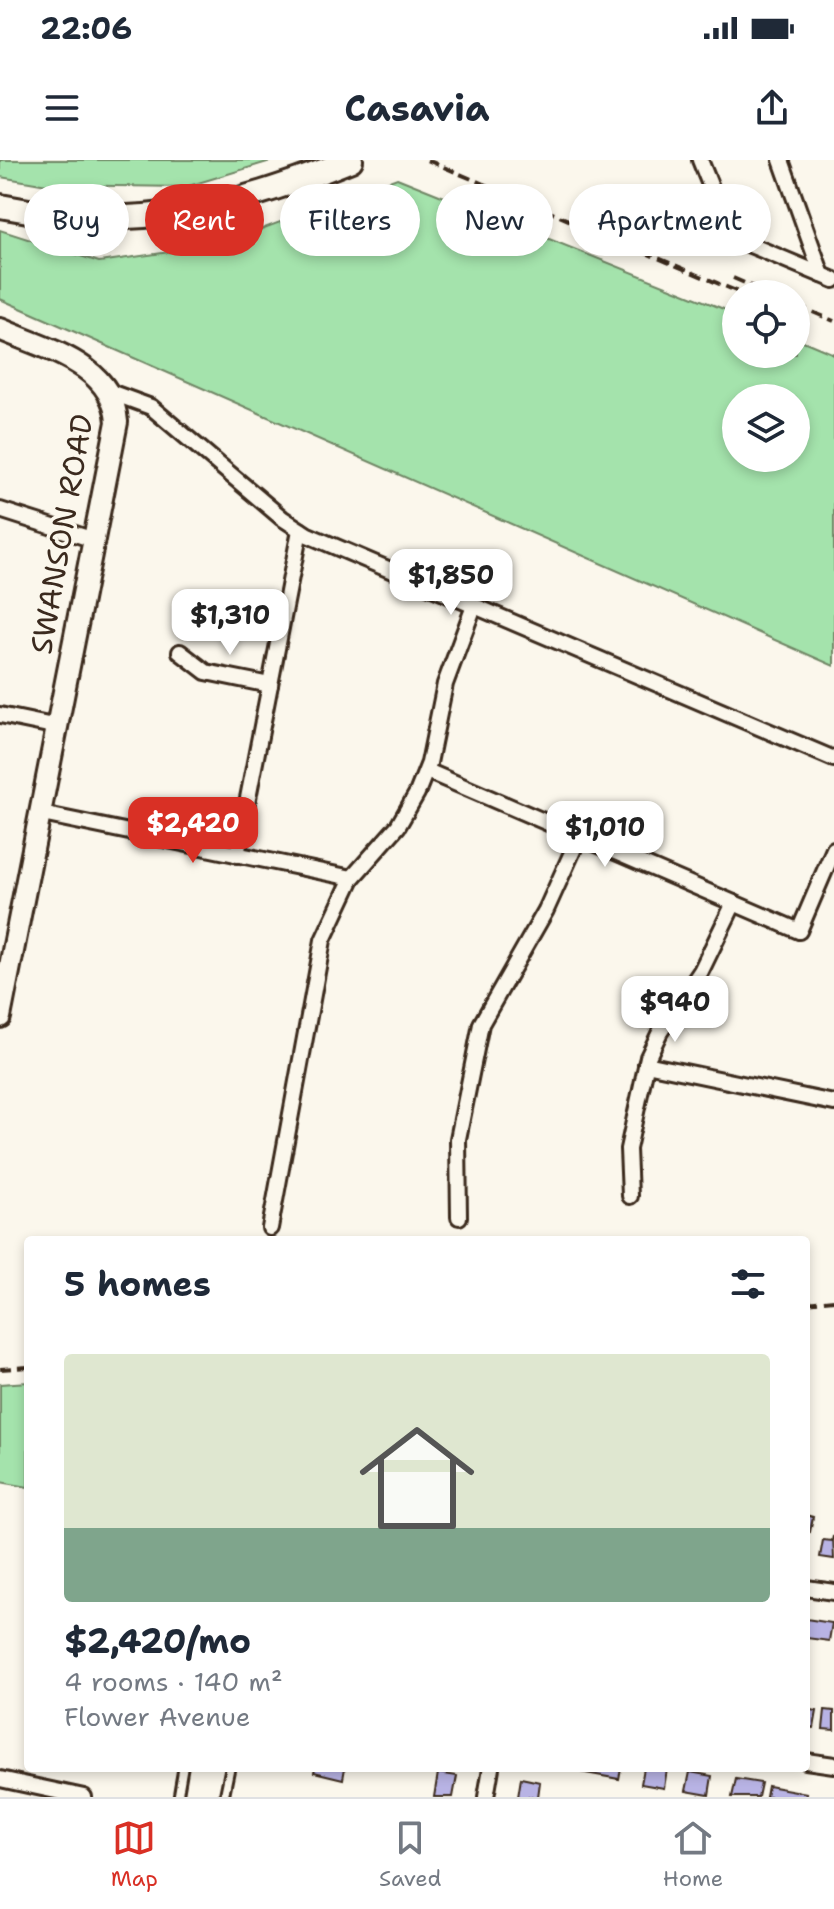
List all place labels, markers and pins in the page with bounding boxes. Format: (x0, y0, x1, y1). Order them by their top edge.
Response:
pin: $1,850 (386, 549, 516, 617)
pin: $1,310 (165, 589, 295, 657)
pin: $2,420 (128, 797, 258, 865)
pin: $1,010 (540, 801, 670, 869)
pin: $940 (628, 976, 722, 1044)

